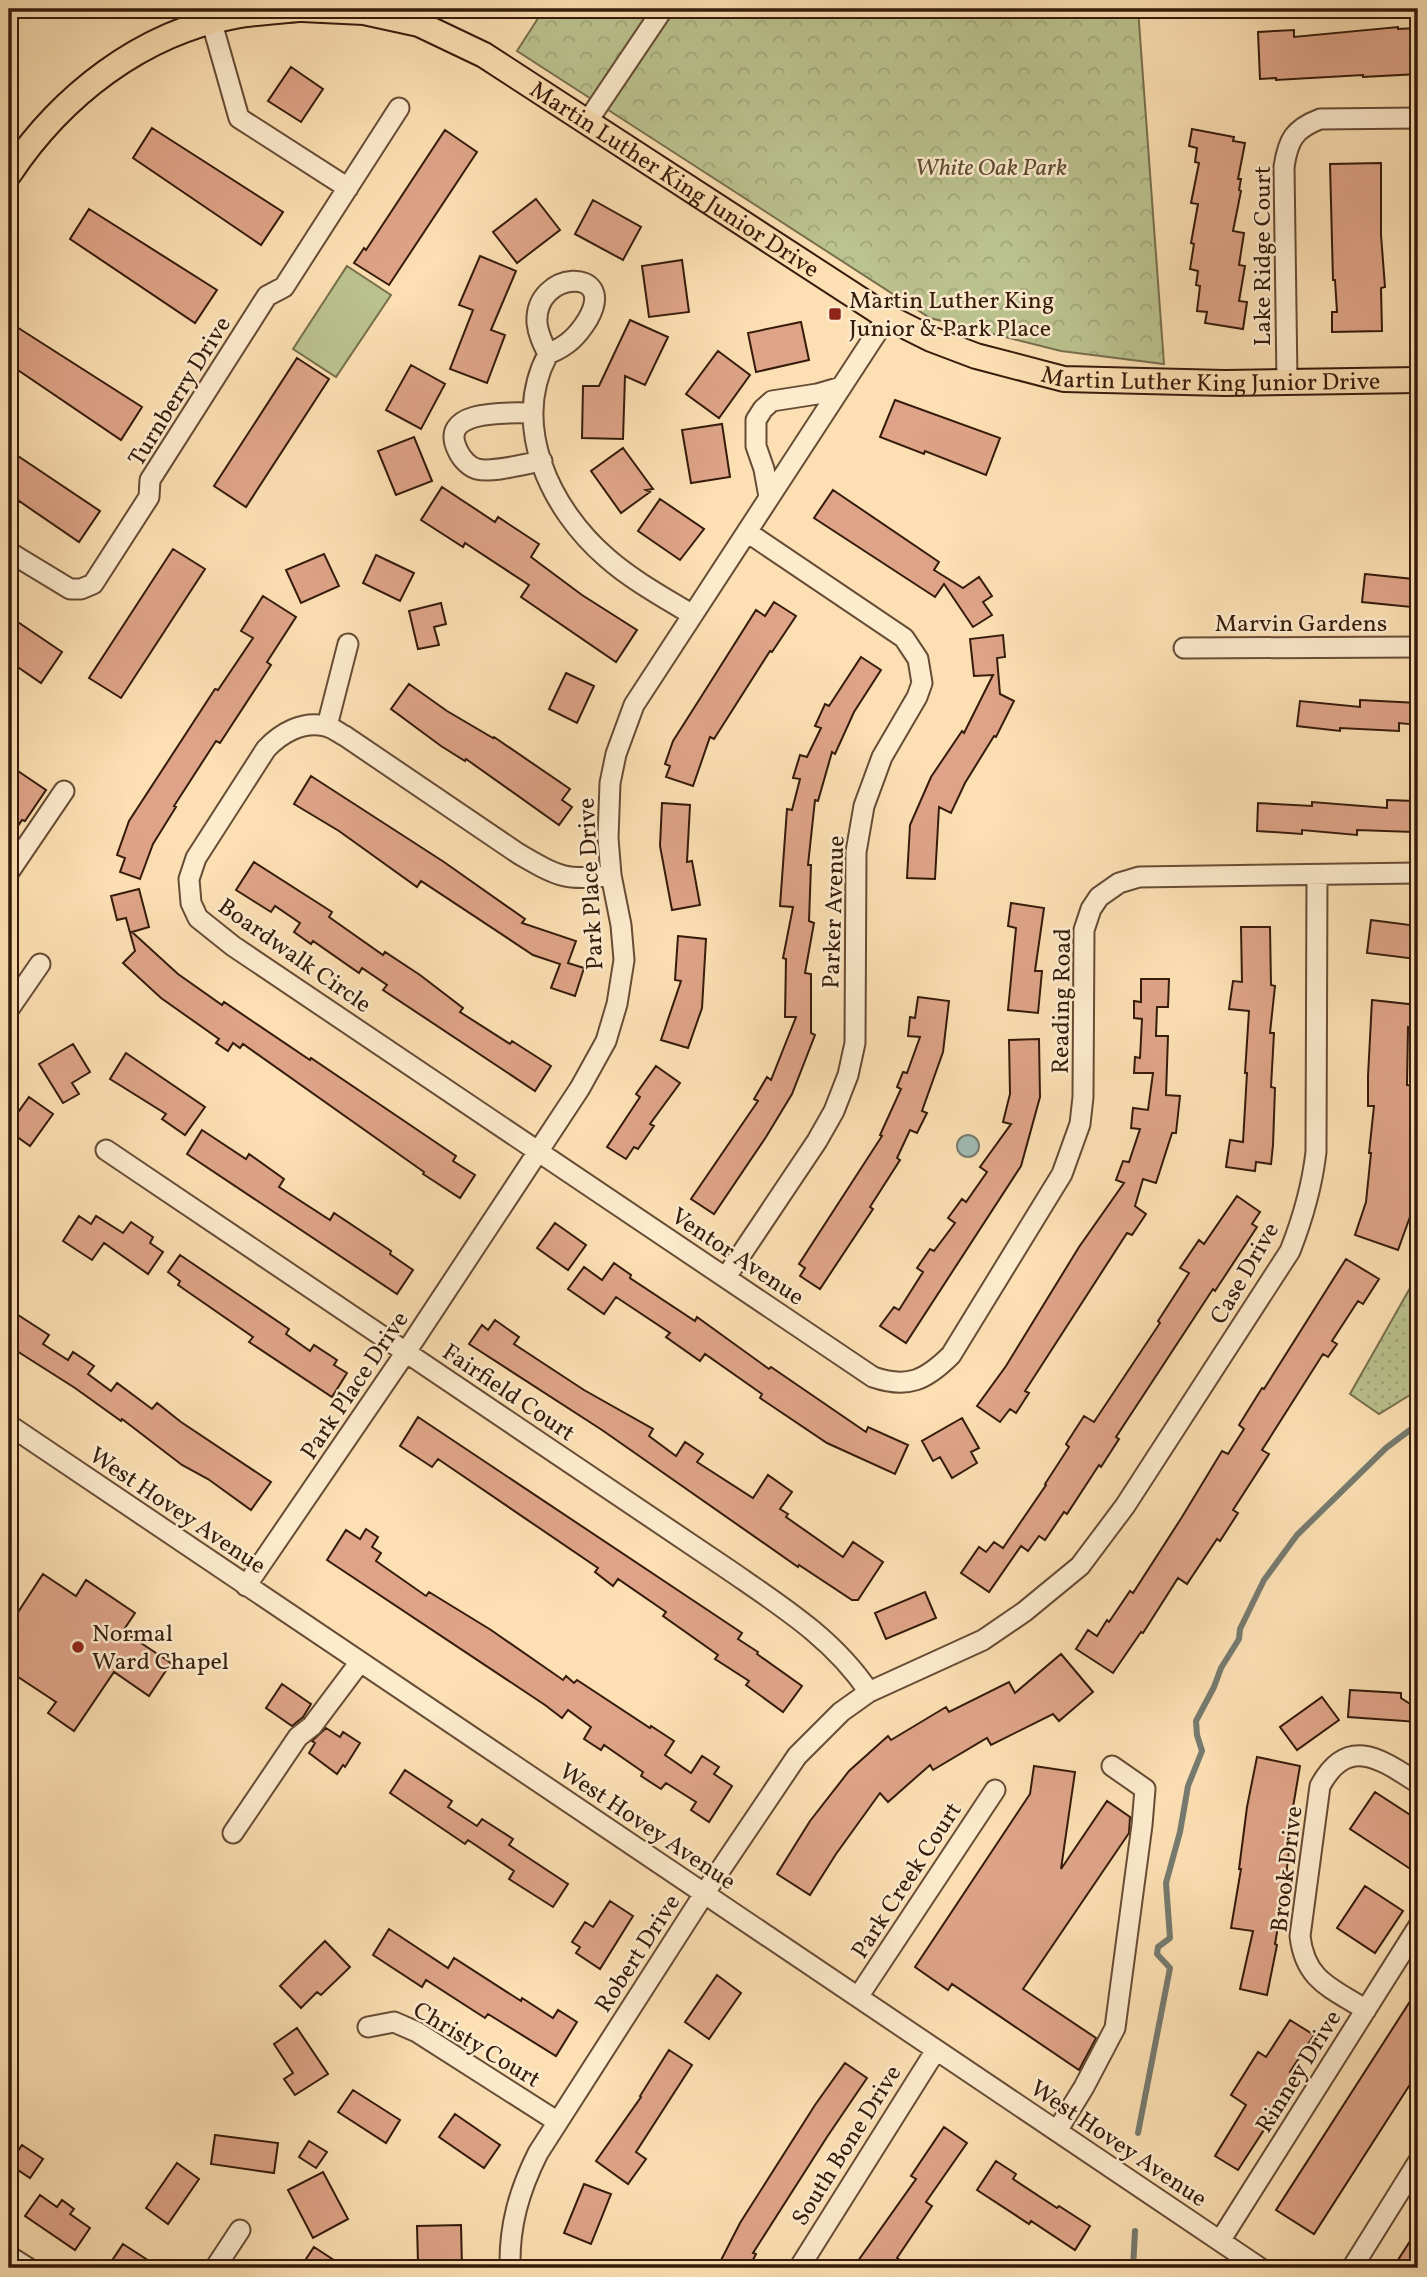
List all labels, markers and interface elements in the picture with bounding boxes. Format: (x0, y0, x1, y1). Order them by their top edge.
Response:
street label: Martin Luther King Junior Drive (522, 74, 825, 288)
park label: White Oak Park (915, 152, 1067, 186)
street label: Lake Ridge Court (1247, 166, 1281, 346)
place label: Martin Luther King Junior & Park Place (849, 285, 1054, 347)
marker: Martin Luther King Junior & Park Place (827, 306, 843, 322)
street label: Turnberry Drive (121, 311, 240, 474)
street label: Martin Luther King Junior Drive (1037, 359, 1381, 402)
street label: Marvin Gardens (1215, 608, 1387, 642)
street label: Park Place Drive (571, 797, 613, 971)
street label: Parker Avenue (815, 835, 855, 989)
street label: Boardwalk Circle (210, 891, 378, 1022)
street label: Reading Road (1045, 928, 1081, 1074)
street label: Ventor Avenue (663, 1200, 810, 1315)
street label: Case Drive (1203, 1217, 1289, 1331)
street label: Park Place Drive (293, 1305, 418, 1467)
street label: Fairfield Court (435, 1337, 581, 1451)
street label: West Hovey Avenue (82, 1440, 272, 1584)
place label: Normal Ward Chapel (92, 1618, 229, 1680)
marker: Normal Ward Chapel (70, 1639, 86, 1655)
street label: West Hovey Avenue (552, 1756, 742, 1900)
street label: Park Creek Court (844, 1796, 971, 1966)
street label: Brook Drive (1263, 1804, 1313, 1934)
street label: Robert Drive (588, 1888, 690, 2020)
street label: Christy Court (406, 1994, 546, 2097)
street label: Rinney Drive (1248, 2004, 1351, 2140)
street label: South Bone Drive (785, 2059, 911, 2233)
street label: West Hovey Avenue (1023, 2073, 1213, 2217)

